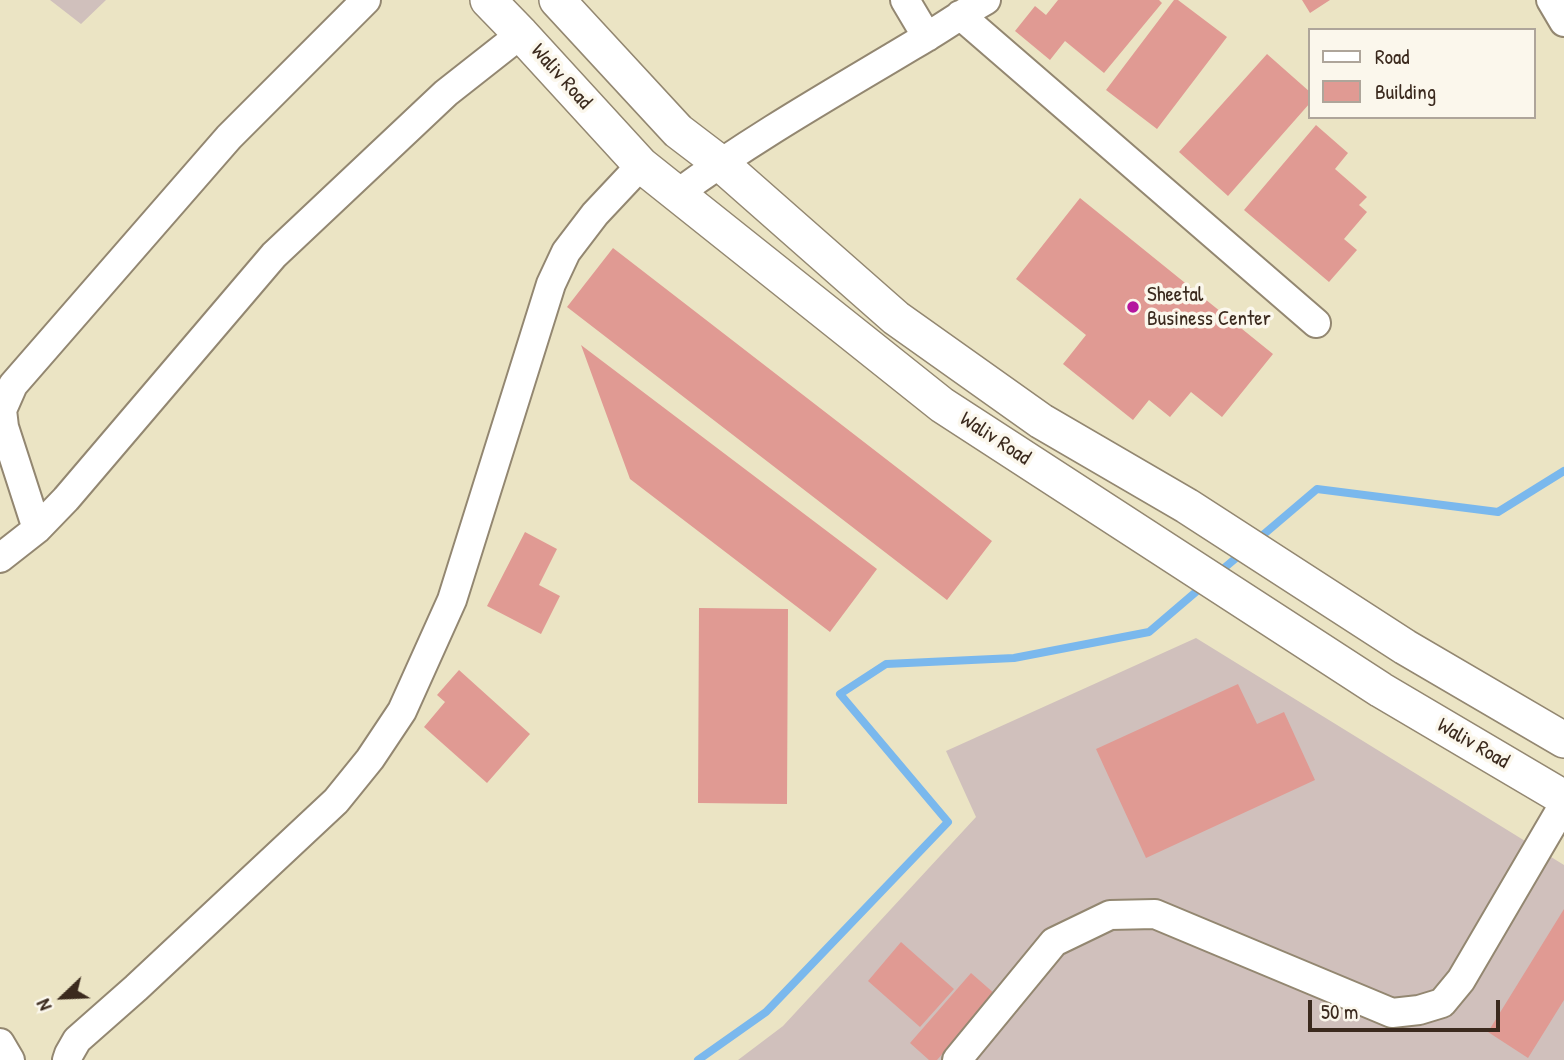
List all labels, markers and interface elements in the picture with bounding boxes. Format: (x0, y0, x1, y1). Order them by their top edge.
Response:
legend (1308, 28, 1536, 119)
street label: Waliv Road (525, 39, 597, 115)
text: Road (1375, 42, 1409, 71)
text: Building (1375, 77, 1436, 106)
place label: Sheetal Business Center (1147, 282, 1271, 332)
marker: Sheetal Business Center (1125, 299, 1141, 315)
street label: Waliv Road (955, 407, 1035, 471)
street label: Waliv Road (1432, 713, 1514, 775)
north arrow (28, 962, 98, 1032)
scale bar (1312, 986, 1504, 1030)
text: N (30, 995, 58, 1015)
text: 50 m (1321, 997, 1358, 1026)

